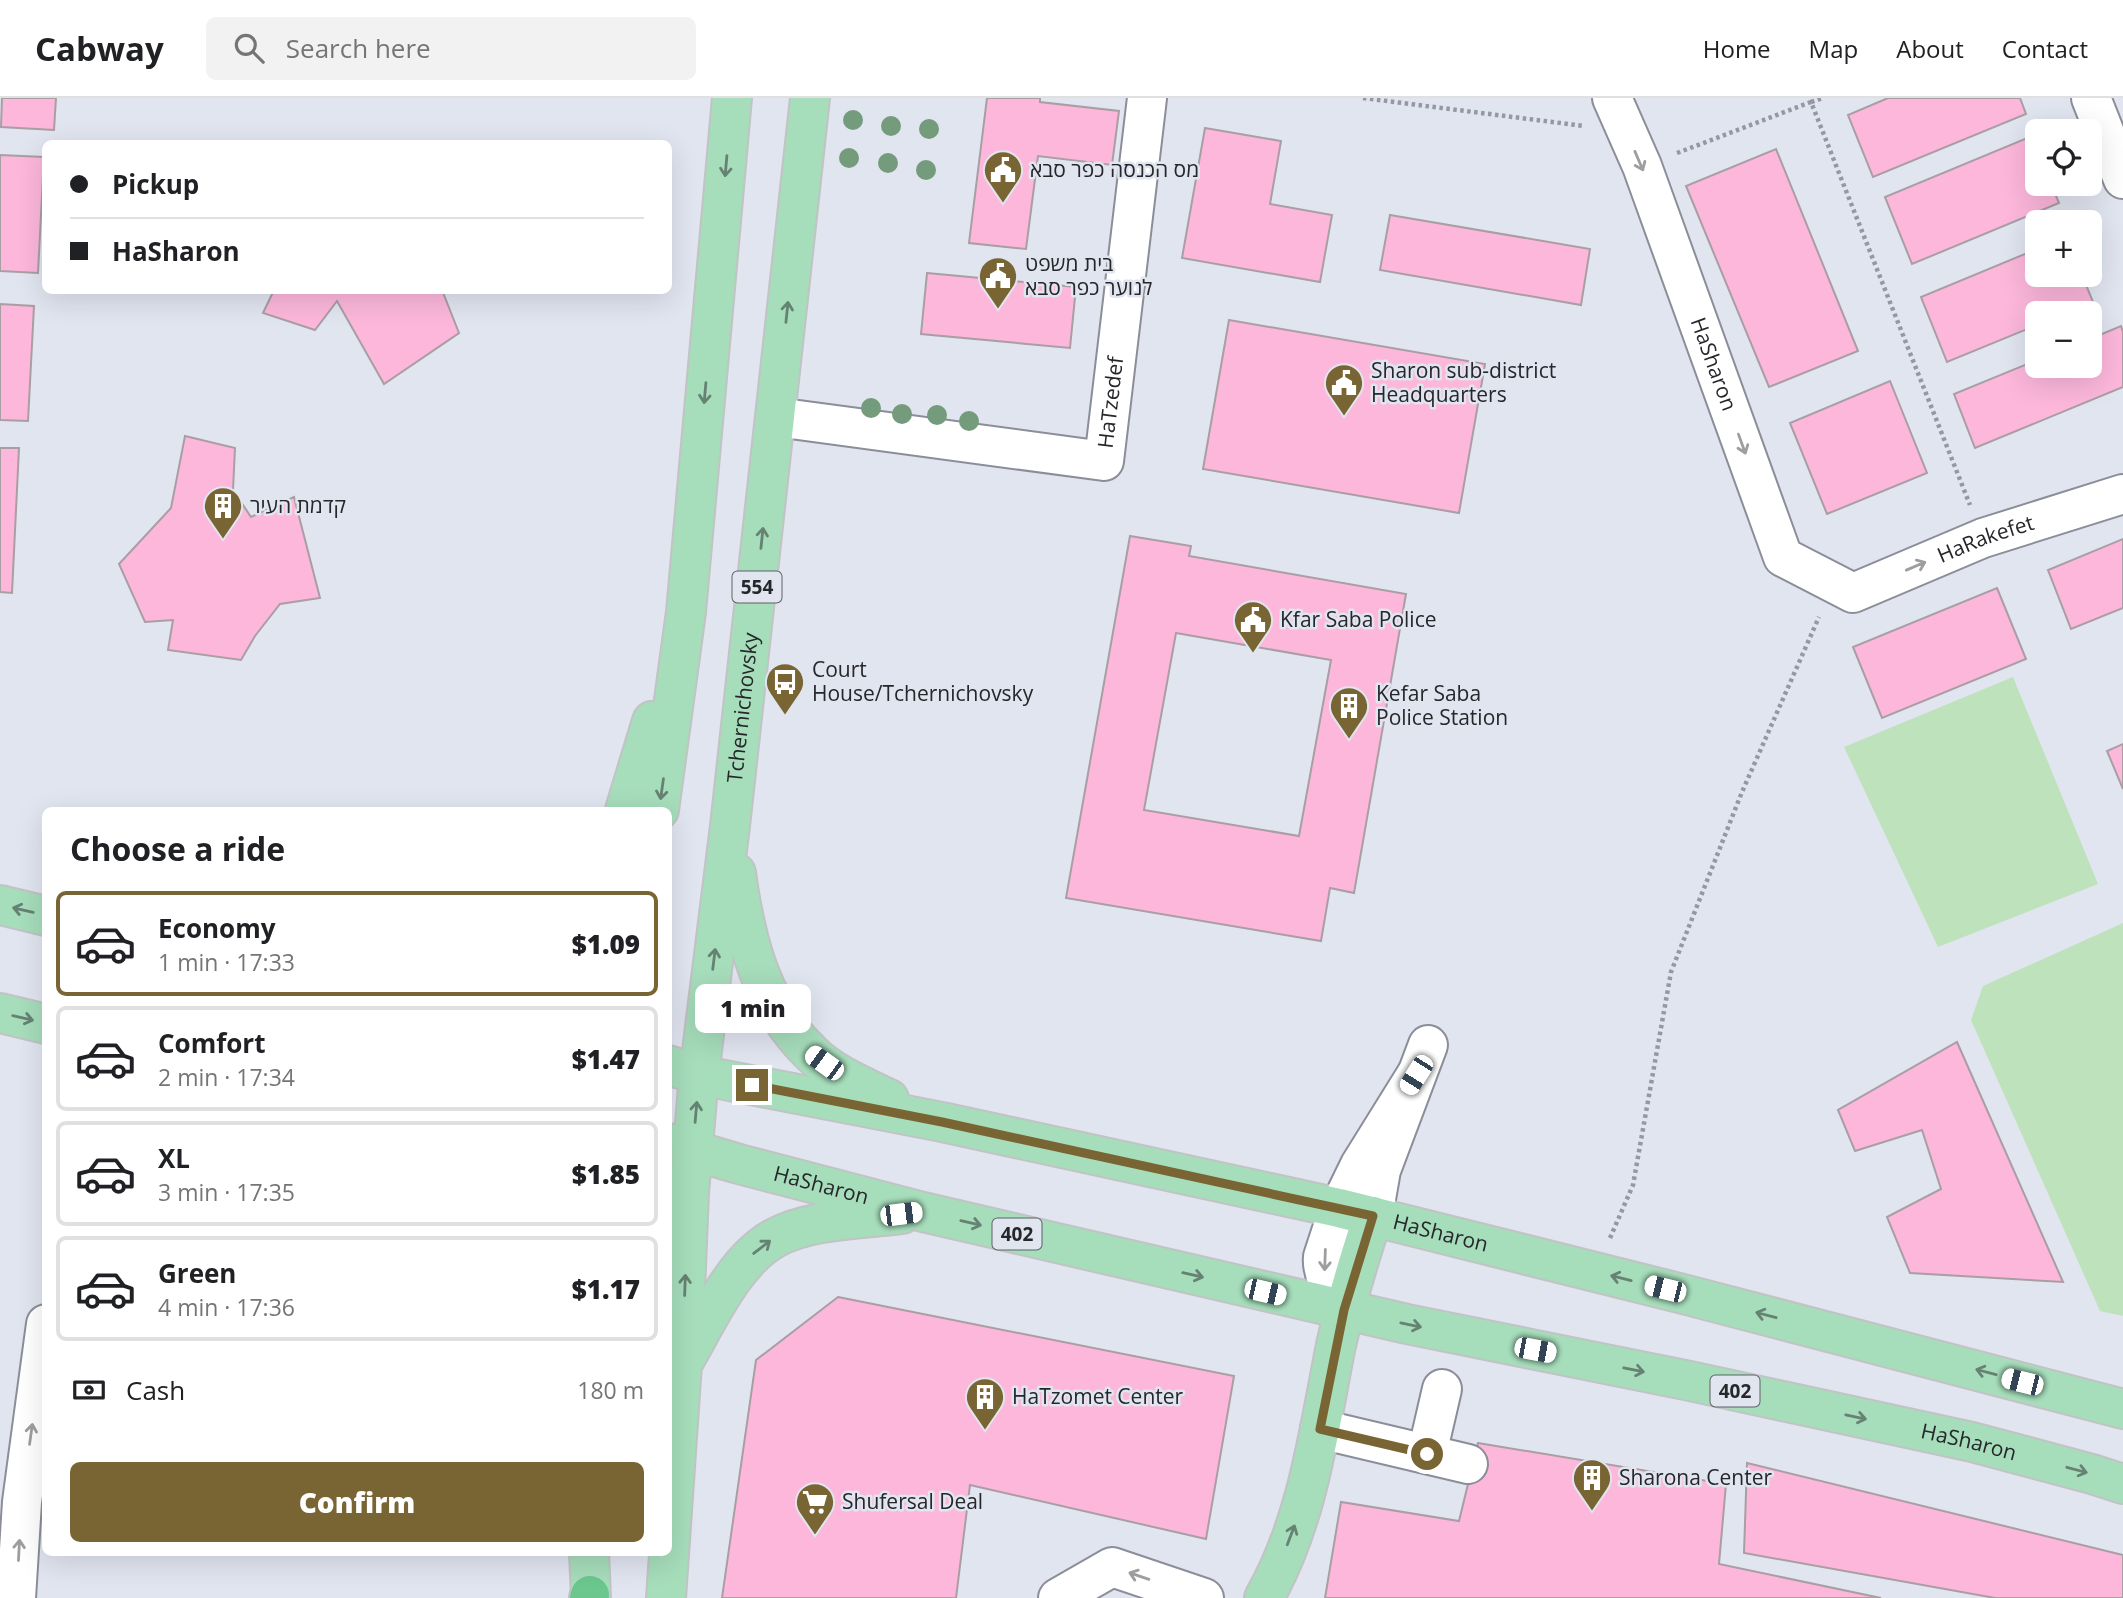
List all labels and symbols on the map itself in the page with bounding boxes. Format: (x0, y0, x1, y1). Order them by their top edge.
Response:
public building icon: מס הכנסה כפר סבא (982, 149, 1024, 204)
one-way arrow (1634, 149, 1647, 171)
one-way arrow (719, 154, 732, 177)
place label: מס הכנסה כפר סבא (1030, 155, 1199, 183)
place label: בית משפט לנוער כפר סבא (1025, 249, 1152, 301)
public building icon: בית משפט לנוער כפר סבא (977, 255, 1019, 310)
one-way arrow (781, 301, 794, 324)
street label: HaSharon (1685, 313, 1744, 414)
street label: HaTzedef (1091, 353, 1130, 450)
place label: Sharon sub-district Headquarters (1371, 356, 1556, 408)
public building icon: Sharon sub-district Headquarters (1323, 362, 1365, 417)
one-way arrow (698, 381, 711, 403)
one-way arrow (1737, 432, 1749, 454)
building icon: קדמת העיר (202, 485, 244, 540)
place label: קדמת העיר (250, 491, 346, 519)
street label: HaRakefet (1933, 508, 2037, 569)
one-way arrow (756, 527, 769, 550)
one-way arrow (1905, 559, 1926, 572)
road number: 554 (732, 572, 782, 602)
public building icon: Kfar Saba Police (1232, 599, 1274, 654)
place label: Kfar Saba Police (1280, 605, 1437, 633)
street label: Tchernichovsky (720, 631, 764, 784)
place label: Court House/Tchernichovsky (812, 655, 1034, 707)
bus stop icon: Court House/Tchernichovsky (764, 661, 806, 716)
place label: Kefar Saba Police Station (1376, 679, 1508, 731)
building icon: Kefar Saba Police Station (1328, 685, 1370, 740)
one-way arrow (655, 777, 668, 800)
one-way arrow (12, 903, 35, 917)
one-way arrow (707, 948, 720, 970)
callout: 1 min (694, 984, 810, 1032)
one-way arrow (11, 1012, 34, 1025)
car (801, 1042, 848, 1084)
car (1396, 1052, 1437, 1098)
route end (736, 1069, 768, 1101)
one-way arrow (690, 1101, 703, 1124)
street label: HaSharon (771, 1159, 872, 1210)
car (879, 1201, 924, 1227)
street label: HaSharon (1390, 1207, 1491, 1258)
one-way arrow (959, 1217, 982, 1230)
road number: 402 (992, 1218, 1042, 1250)
one-way arrow (752, 1240, 770, 1255)
one-way arrow (1319, 1248, 1332, 1271)
one-way arrow (1181, 1268, 1204, 1282)
one-way arrow (1610, 1271, 1633, 1284)
one-way arrow (679, 1274, 692, 1297)
car (1643, 1274, 1688, 1304)
car (1243, 1277, 1288, 1307)
one-way arrow (1755, 1308, 1778, 1321)
one-way arrow (1399, 1319, 1422, 1333)
car (1513, 1336, 1558, 1364)
one-way arrow (1622, 1363, 1645, 1377)
one-way arrow (1975, 1365, 1997, 1378)
car (2000, 1367, 2045, 1397)
building icon: HaTzomet Center (964, 1376, 1006, 1431)
road number: 402 (1710, 1376, 1760, 1406)
place label: HaTzomet Center (1012, 1382, 1184, 1410)
one-way arrow (1844, 1411, 1867, 1425)
street label: HaSharon (1919, 1416, 2020, 1466)
one-way arrow (25, 1423, 38, 1446)
route start (1411, 1438, 1443, 1470)
building icon: Sharona Center (1571, 1457, 1613, 1512)
place label: Sharona Center (1619, 1463, 1772, 1491)
one-way arrow (2066, 1464, 2088, 1477)
supermarket icon: Shufersal Deal (794, 1481, 836, 1536)
place label: Shufersal Deal (842, 1487, 983, 1515)
one-way arrow (1286, 1525, 1298, 1547)
one-way arrow (13, 1539, 26, 1562)
one-way arrow (1129, 1569, 1151, 1581)

